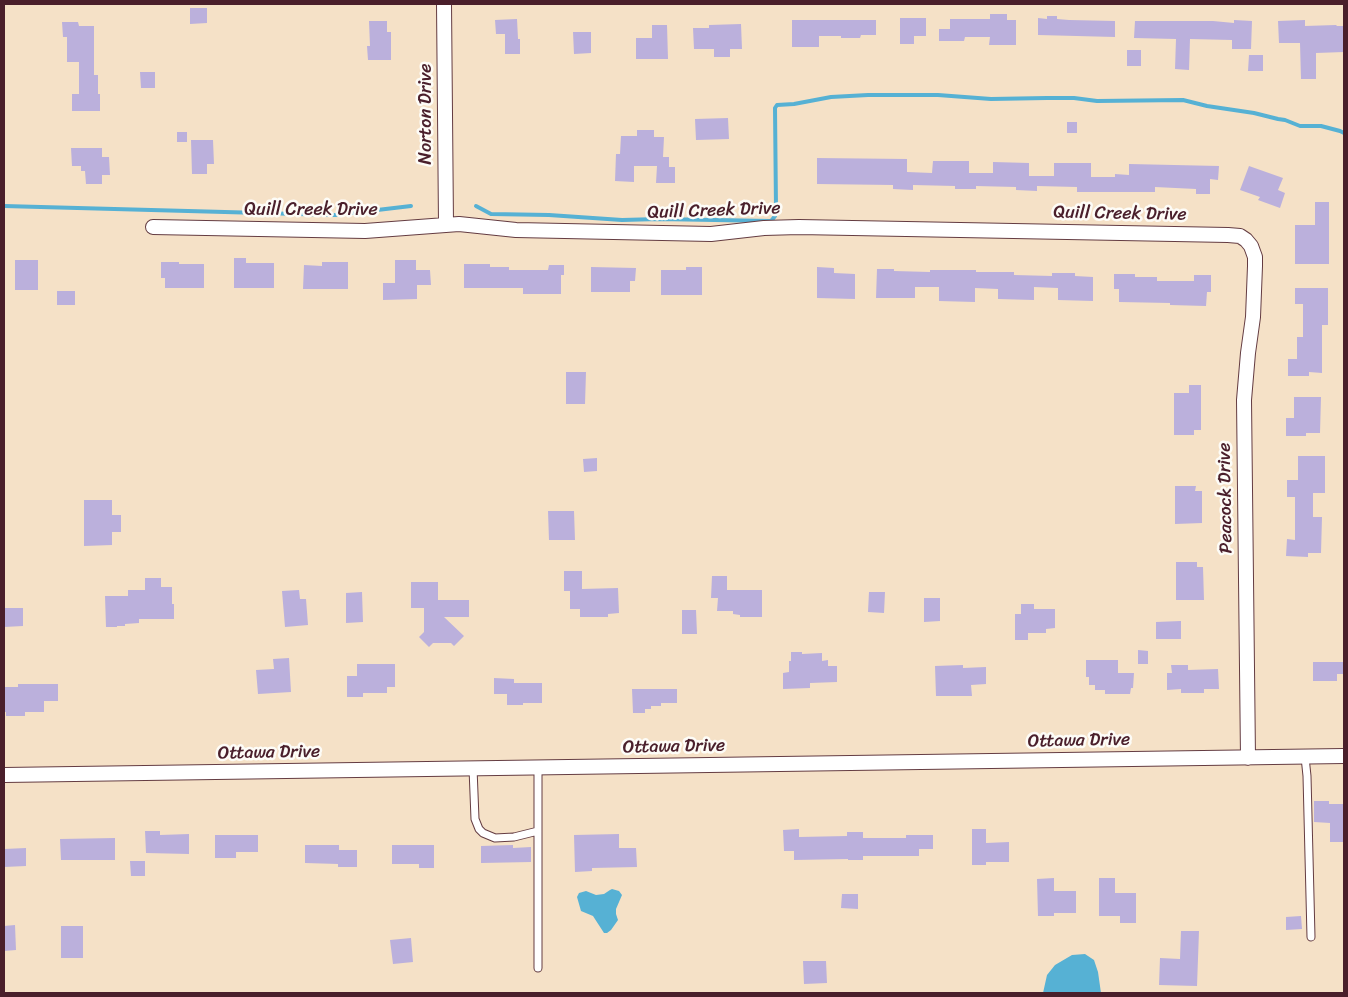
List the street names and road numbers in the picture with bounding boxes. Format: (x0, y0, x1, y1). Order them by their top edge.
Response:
street label: Norton Drive (415, 63, 437, 165)
street label: Quill Creek Drive (647, 198, 781, 224)
street label: Quill Creek Drive (244, 199, 378, 221)
street label: Quill Creek Drive (1053, 202, 1187, 226)
street label: Peacock Drive (1214, 442, 1238, 554)
street label: Ottawa Drive (1028, 729, 1130, 753)
street label: Ottawa Drive (623, 735, 725, 759)
street label: Ottawa Drive (218, 741, 320, 765)

